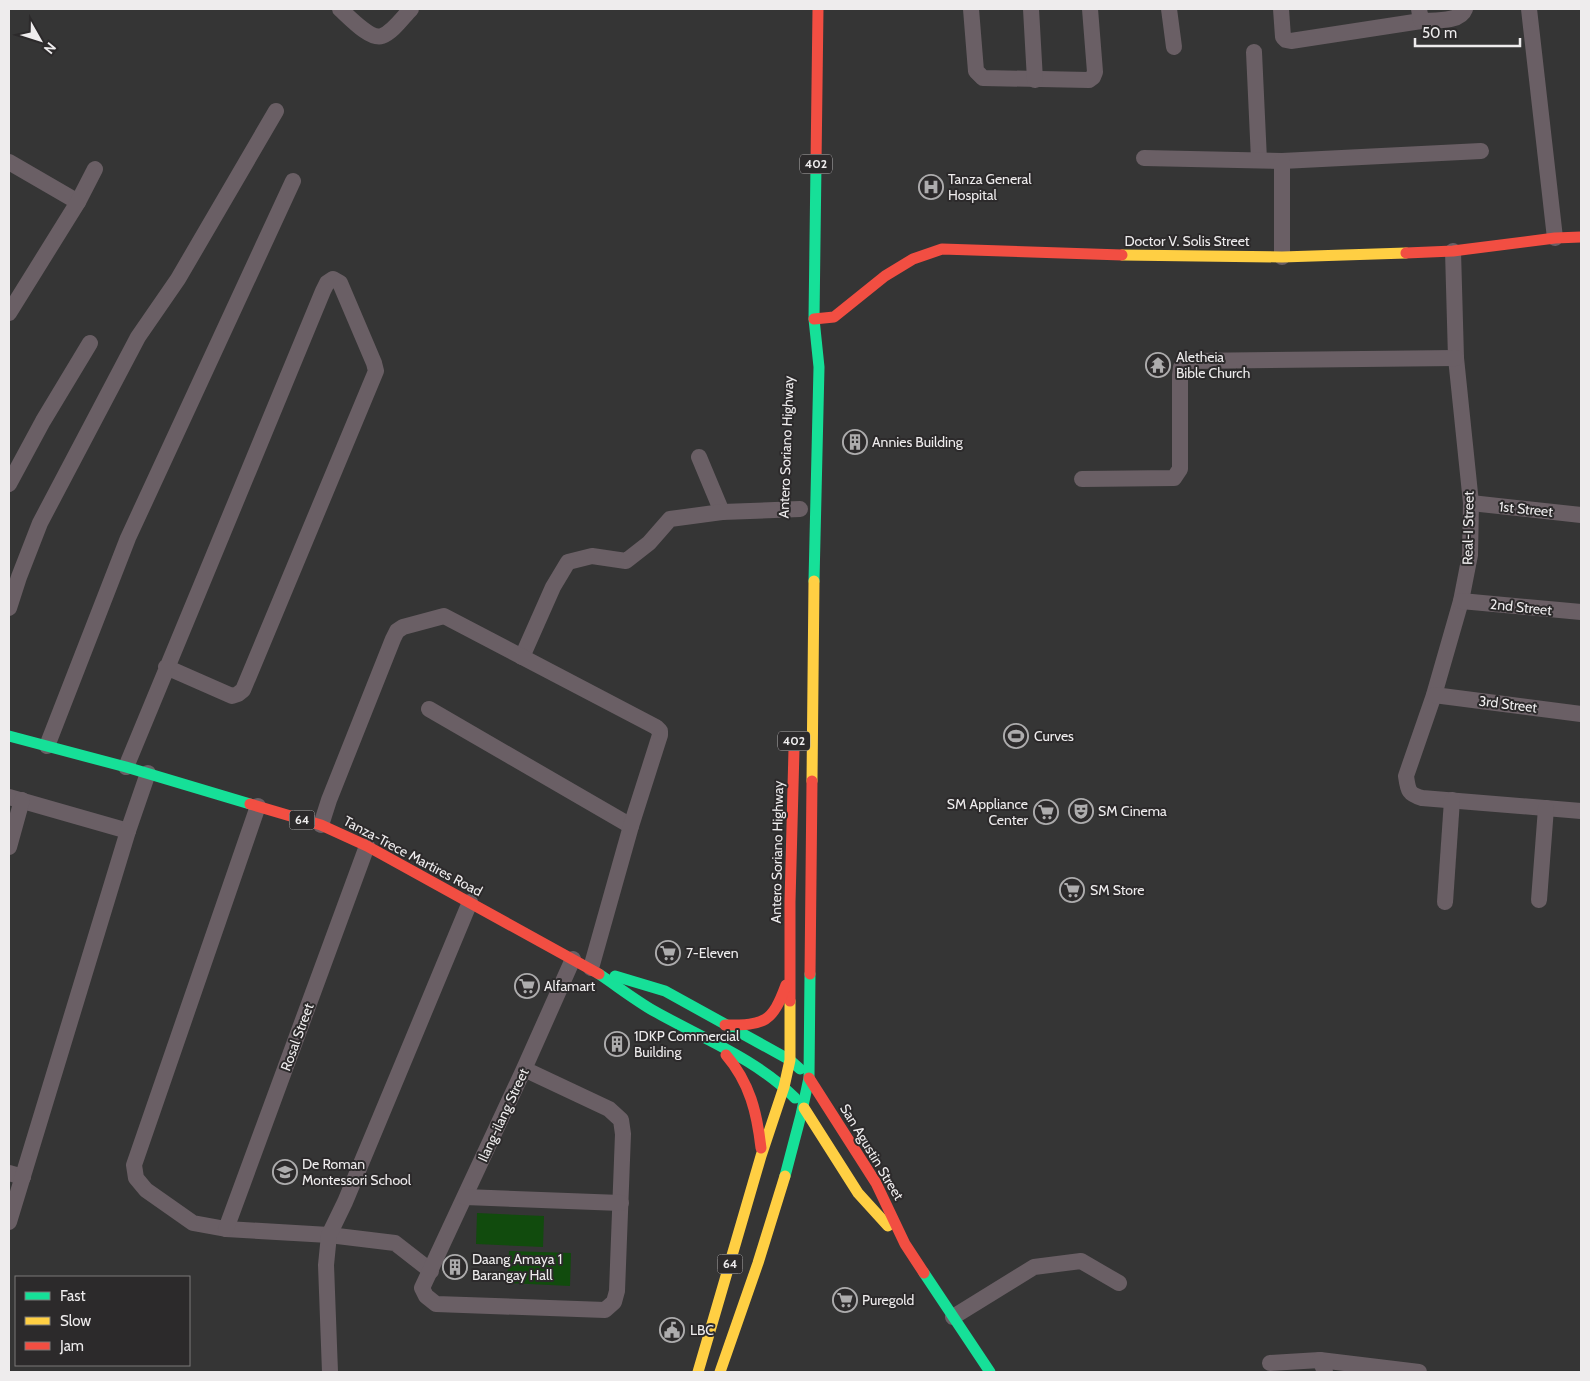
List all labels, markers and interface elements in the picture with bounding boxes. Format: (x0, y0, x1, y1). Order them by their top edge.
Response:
north arrow (15, 15, 65, 65)
scale bar (1415, 15, 1520, 47)
text: 50 m (1422, 24, 1457, 42)
text: N (40, 39, 60, 58)
road number: 402 (800, 154, 832, 173)
place label: Tanza General Hospital (948, 170, 1032, 204)
hospital icon: Tanza General Hospital (918, 174, 944, 200)
street label: Doctor V. Solis Street (1124, 232, 1250, 250)
place label: Aletheia Bible Church (1176, 348, 1250, 382)
temple icon: Aletheia Bible Church (1145, 352, 1171, 378)
street label: Antero Soriano Highway (775, 375, 797, 519)
building icon: Annies Building (842, 429, 868, 455)
place label: Annies Building (872, 433, 964, 451)
street label: Real-I Street (1458, 491, 1478, 565)
street label: 1st Street (1498, 497, 1554, 521)
street label: 2nd Street (1489, 595, 1553, 619)
street label: 3rd Street (1478, 691, 1539, 717)
sports icon: Curves (1003, 723, 1029, 749)
place label: Curves (1034, 727, 1074, 745)
road number: 402 (778, 731, 810, 750)
street label: Antero Soriano Highway (767, 781, 787, 923)
place label: SM Appliance Center (947, 795, 1029, 829)
theatre icon: SM Cinema (1068, 798, 1094, 824)
supermarket icon: SM Appliance Center (1033, 799, 1059, 825)
place label: SM Cinema (1098, 802, 1167, 820)
road number: 64 (290, 810, 314, 830)
street label: Tanza-Trece Martires Road (340, 812, 486, 900)
supermarket icon: SM Store (1059, 877, 1085, 903)
place label: SM Store (1090, 881, 1144, 899)
supermarket icon: 7-Eleven (655, 940, 681, 966)
place label: 7-Eleven (686, 944, 739, 962)
supermarket icon: Alfamart (514, 973, 540, 999)
place label: Alfamart (544, 977, 596, 995)
street label: Rosal Street (276, 1000, 318, 1073)
place label: 1DKP Commercial Building (634, 1027, 740, 1061)
building icon: 1DKP Commercial Building (604, 1031, 630, 1057)
street label: Ilang-ilang Street (473, 1065, 533, 1165)
street label: San Agustin Street (836, 1101, 908, 1204)
place label: De Roman Montessori School (302, 1155, 412, 1189)
school or university icon: De Roman Montessori School (272, 1159, 298, 1185)
place label: Daang Amaya 1 Barangay Hall (472, 1250, 562, 1284)
building icon: Daang Amaya 1 Barangay Hall (442, 1254, 468, 1280)
road number: 64 (718, 1254, 742, 1274)
legend (15, 1276, 190, 1366)
text: Fast (60, 1287, 85, 1305)
supermarket icon: Puregold (832, 1287, 858, 1313)
place label: Puregold (862, 1291, 914, 1309)
text: Slow (60, 1312, 91, 1330)
public building icon: LBC (659, 1317, 685, 1343)
place label: LBC (690, 1321, 714, 1339)
text: Jam (59, 1337, 84, 1355)

